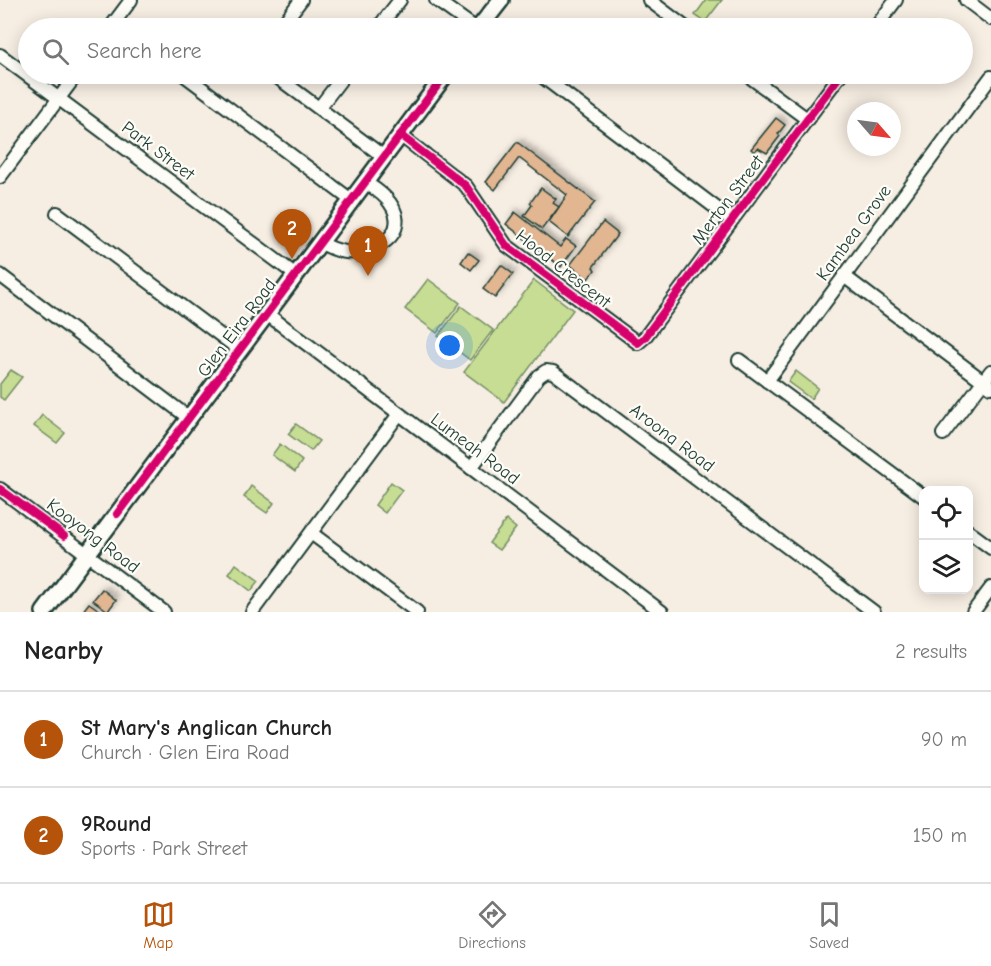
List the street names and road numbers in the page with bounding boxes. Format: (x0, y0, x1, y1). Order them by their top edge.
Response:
street label: Park Street (118, 117, 199, 186)
street label: Merton Street (688, 151, 769, 249)
street label: Kambea Grove (812, 181, 896, 285)
street label: Hood Crescent (511, 225, 615, 313)
street label: Glen Eira Road (193, 275, 281, 381)
street label: Aroona Road (626, 399, 718, 477)
street label: Lumeah Road (426, 409, 524, 489)
street label: Kooyong Road (42, 494, 144, 578)

